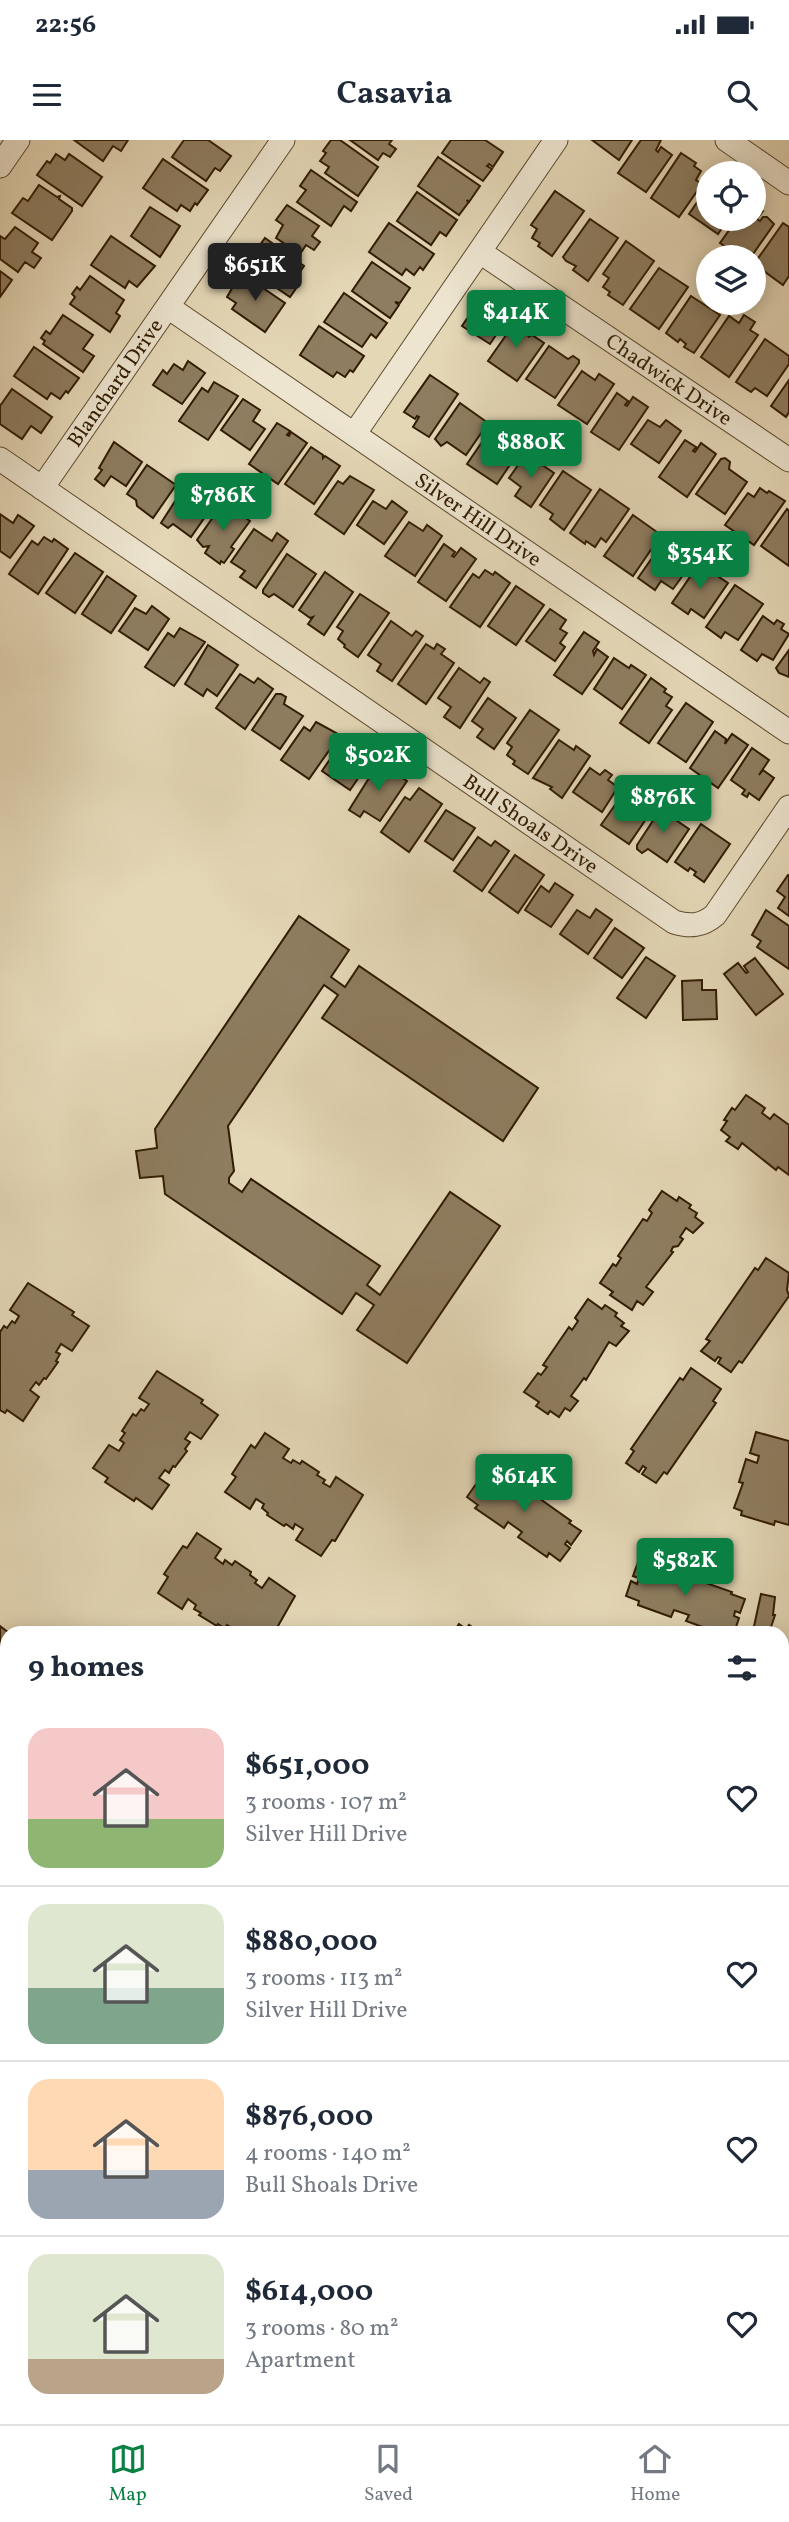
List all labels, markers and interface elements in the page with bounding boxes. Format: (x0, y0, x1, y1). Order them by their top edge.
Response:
text: 22:56 (35, 7, 96, 43)
text: Casavia (337, 73, 452, 117)
icon: menu (28, 76, 66, 114)
icon: search (723, 76, 761, 114)
map controls (696, 161, 766, 315)
button: locate (696, 161, 766, 231)
pin: $651K (206, 244, 304, 303)
button: layers (696, 245, 766, 315)
text: $651K (224, 250, 286, 282)
pin: $414K (467, 290, 565, 350)
text: $414K (483, 297, 549, 329)
street label: Blanchard Drive (61, 313, 171, 454)
street label: Chadwick Drive (599, 327, 737, 434)
pin: $880K (482, 420, 580, 480)
text: $880K (497, 427, 565, 459)
street label: Silver Hill Drive (408, 467, 547, 574)
pin: $786K (174, 474, 272, 533)
text: $786K (190, 480, 256, 512)
pin: $354K (651, 532, 749, 591)
text: $354K (667, 538, 733, 570)
pin: $502K (329, 734, 427, 793)
text: $502K (345, 740, 411, 772)
street label: Bull Shoals Drive (457, 768, 603, 882)
pin: $876K (614, 776, 712, 835)
text: $876K (630, 782, 696, 814)
pin: $614K (475, 1454, 573, 1514)
text: $614K (491, 1461, 557, 1493)
pin: $582K (636, 1538, 734, 1598)
text: $582K (653, 1545, 717, 1577)
text: 9 homes (28, 1647, 144, 1689)
icon: filters (723, 1649, 761, 1687)
text: $651,000 (245, 1745, 369, 1787)
icon: home (84, 1756, 168, 1840)
icon: heart (723, 1779, 761, 1817)
text: 3 rooms · 107 m² (245, 1787, 407, 1819)
text: Silver Hill Drive (245, 1819, 407, 1851)
text: $880,000 (245, 1921, 378, 1963)
icon: home (84, 1932, 168, 2016)
icon: heart (723, 1955, 761, 1993)
text: 3 rooms · 113 m² (245, 1963, 403, 1995)
text: Silver Hill Drive (245, 1995, 407, 2027)
text: $876,000 (245, 2096, 373, 2138)
icon: home (84, 2107, 168, 2191)
icon: heart (723, 2130, 761, 2168)
text: 4 rooms · 140 m² (245, 2138, 411, 2170)
text: Bull Shoals Drive (245, 2170, 418, 2202)
text: $614,000 (245, 2271, 373, 2313)
icon: home (84, 2282, 168, 2366)
icon: heart (723, 2305, 761, 2343)
text: 3 rooms · 80 m² (245, 2313, 398, 2345)
text: Apartment (245, 2345, 356, 2377)
tab: Map (109, 2440, 147, 2508)
tab: Saved (364, 2440, 413, 2508)
tab: Home (630, 2440, 680, 2508)

